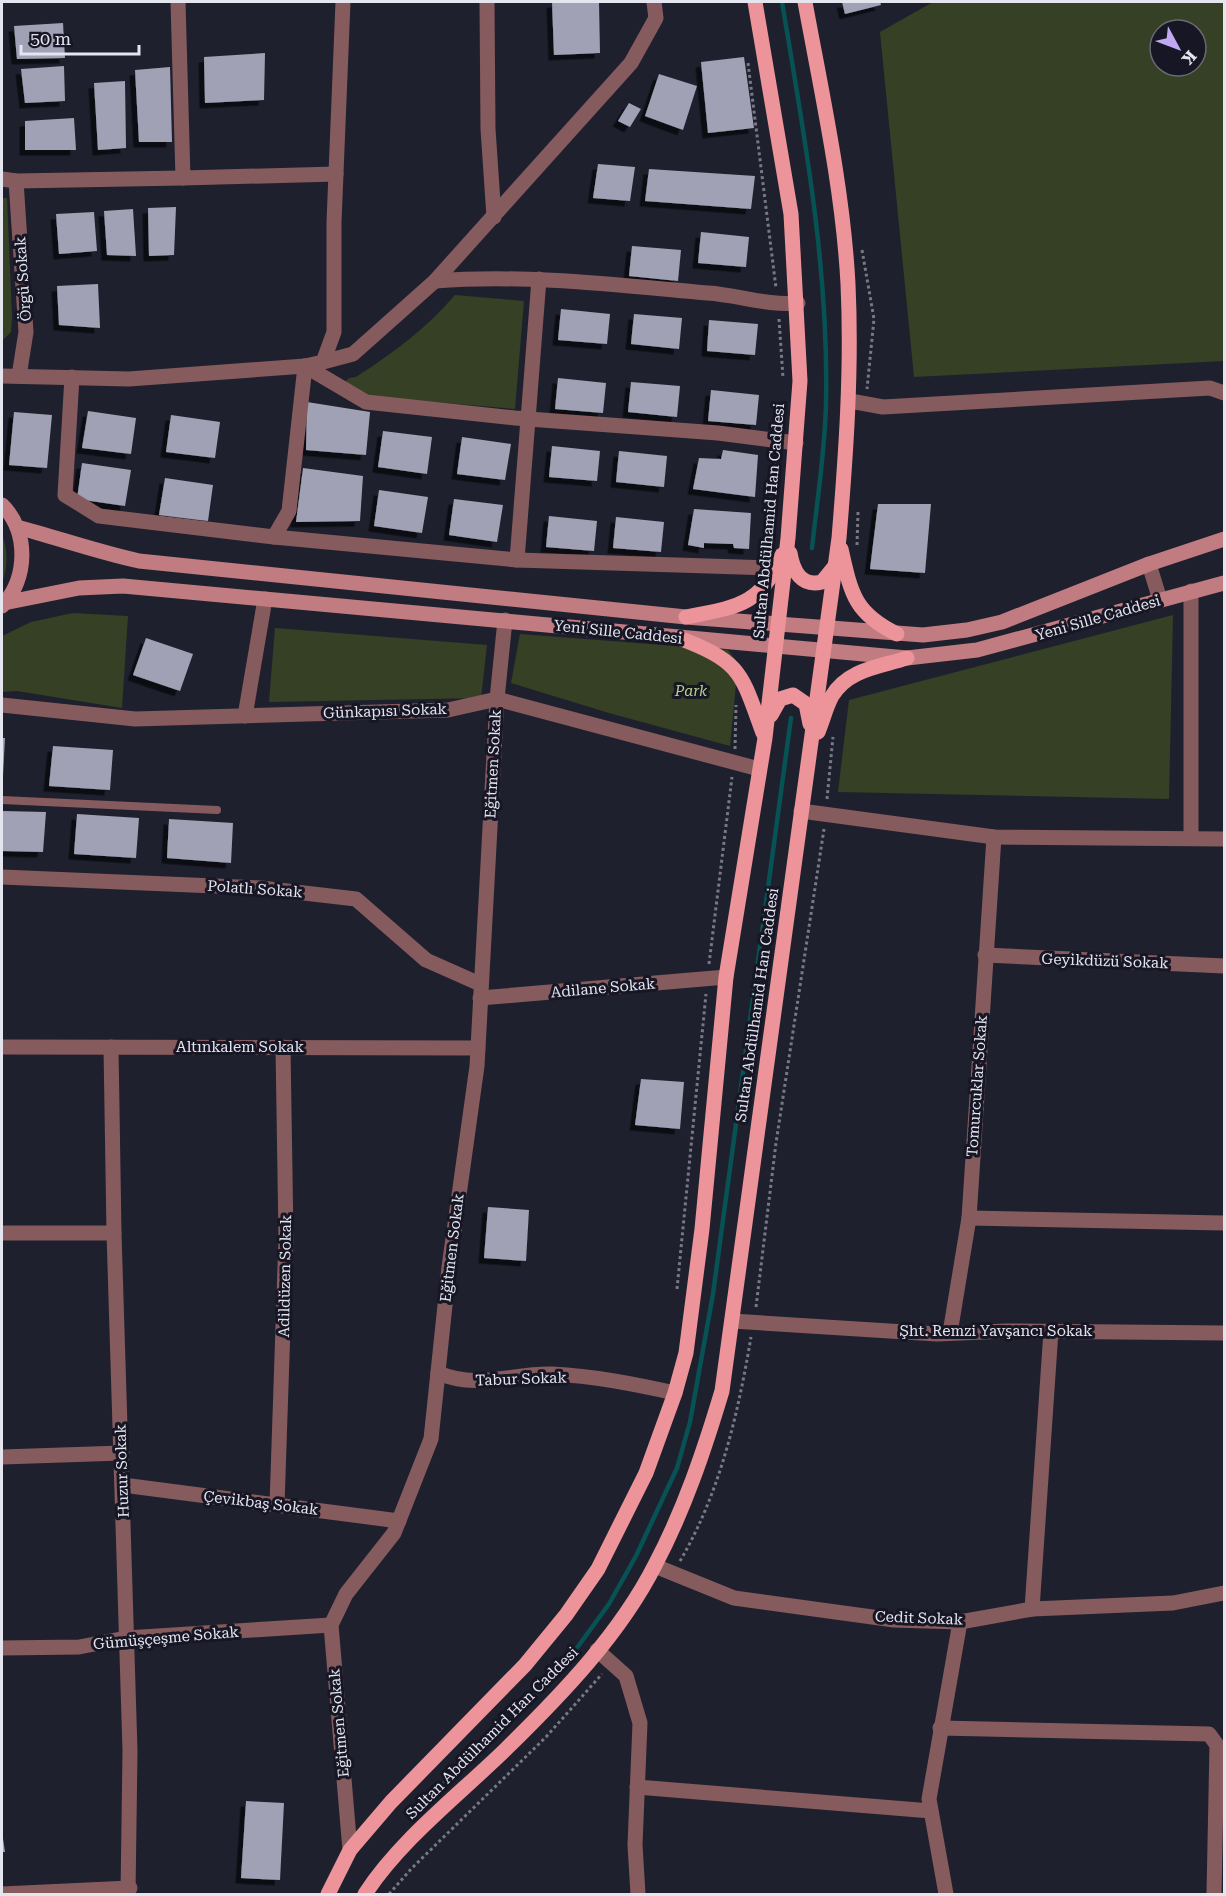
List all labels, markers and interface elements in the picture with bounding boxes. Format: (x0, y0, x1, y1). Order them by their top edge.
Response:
scale bar (21, 18, 140, 56)
north arrow (1148, 18, 1208, 78)
text: 50 m (30, 28, 71, 49)
text: K (1177, 47, 1200, 69)
street label: Örgü Sokak (11, 236, 35, 322)
street label: Sultan Abdülhamid Han Caddesi (750, 402, 788, 639)
street label: Yeni Sille Caddesi (1033, 591, 1163, 644)
street label: Yeni Sille Caddesi (553, 616, 683, 648)
park label: Park (674, 682, 708, 700)
street label: Günkapısı Sokak (323, 700, 448, 722)
street label: Eğitmen Sokak (481, 708, 505, 819)
street label: Polatlı Sokak (207, 877, 304, 901)
street label: Sultan Abdülhamid Han Caddesi (732, 887, 782, 1123)
street label: Geyikdüzü Sokak (1041, 950, 1169, 972)
street label: Adilane Sokak (550, 974, 656, 1002)
street label: Tomurcuklar Sokak (963, 1014, 991, 1158)
street label: Altınkalem Sokak (176, 1038, 305, 1056)
street label: Eğitmen Sokak (436, 1192, 468, 1303)
street label: Adildüzen Sokak (275, 1214, 295, 1337)
street label: Şht. Remzi Yavşancı Sokak (900, 1322, 1093, 1340)
street label: Tabur Sokak (475, 1368, 568, 1390)
street label: Huzur Sokak (111, 1423, 133, 1518)
street label: Çevikbaş Sokak (203, 1487, 320, 1519)
street label: Cedit Sokak (875, 1607, 964, 1629)
street label: Gümüşçeşme Sokak (92, 1623, 240, 1653)
street label: Sultan Abdülhamid Han Caddesi (402, 1643, 582, 1823)
street label: Eğitmen Sokak (325, 1667, 353, 1778)

